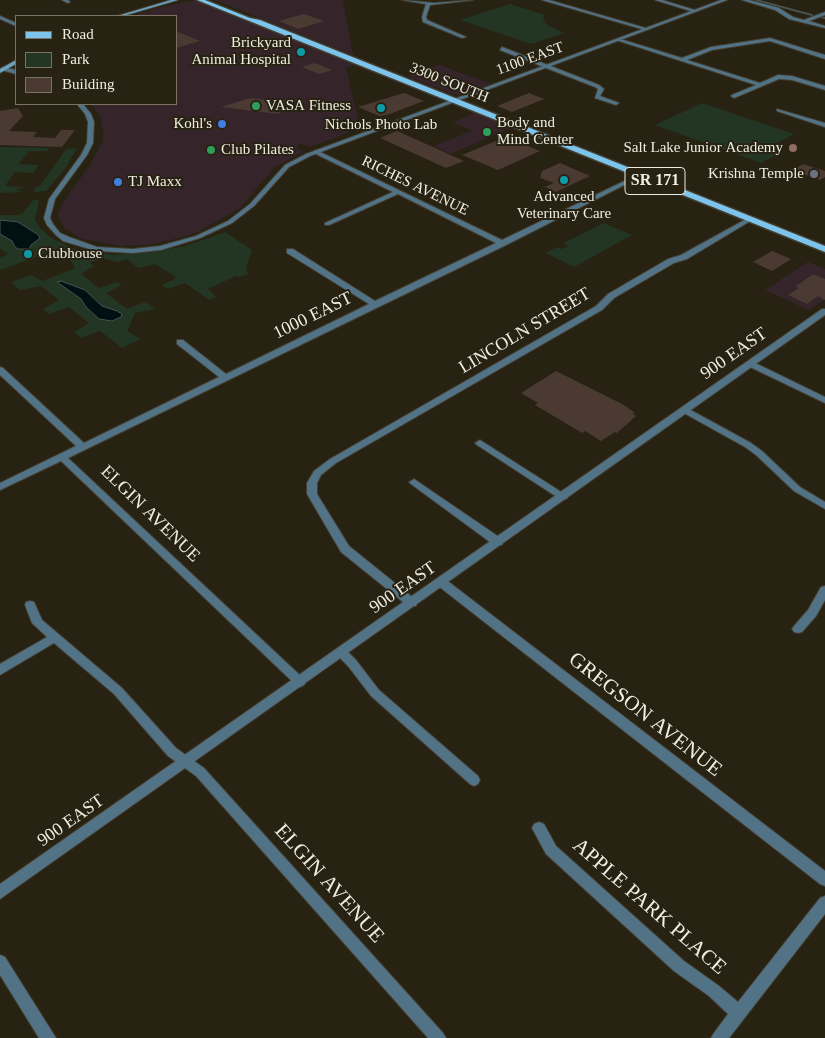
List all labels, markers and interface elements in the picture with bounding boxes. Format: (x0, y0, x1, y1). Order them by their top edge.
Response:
legend (15, 15, 178, 105)
text: Road (62, 26, 94, 42)
place label: Brickyard Animal Hospital (191, 34, 291, 69)
street label: 1100 EAST (494, 38, 566, 80)
marker: Brickyard Animal Hospital (295, 46, 307, 58)
text: Park (62, 51, 90, 67)
street label: 3300 SOUTH (407, 59, 491, 107)
text: Building (62, 76, 115, 92)
place label: VASA Fitness (266, 97, 351, 115)
marker: VASA Fitness (250, 100, 262, 112)
marker: Nichols Photo Lab (375, 102, 387, 114)
place label: Body and Mind Center (497, 114, 573, 149)
place label: Kohl's (173, 115, 212, 133)
place label: Nichols Photo Lab (325, 116, 437, 134)
marker: Kohl's (216, 118, 228, 130)
marker: Body and Mind Center (481, 126, 493, 138)
place label: Salt Lake Junior Academy (623, 139, 783, 157)
place label: Club Pilates (221, 141, 294, 159)
marker: Salt Lake Junior Academy (787, 142, 799, 154)
marker: Club Pilates (205, 144, 217, 156)
street label: RICHES AVENUE (359, 152, 471, 220)
place label: Krishna Temple (708, 165, 804, 183)
road number: SR 171 (625, 168, 685, 195)
marker: Krishna Temple (808, 168, 820, 180)
place label: TJ Maxx (128, 173, 182, 191)
marker: Advanced Veterinary Care (558, 174, 570, 186)
marker: TJ Maxx (112, 176, 124, 188)
place label: Advanced Veterinary Care (517, 188, 611, 223)
place label: Clubhouse (38, 245, 102, 263)
marker: Clubhouse (22, 248, 34, 260)
street label: LINCOLN STREET (455, 283, 595, 379)
street label: 1000 EAST (270, 288, 356, 344)
street label: 900 EAST (696, 323, 772, 385)
street label: ELGIN AVENUE (96, 461, 204, 567)
street label: 900 EAST (365, 557, 441, 619)
street label: GREGSON AVENUE (563, 647, 727, 783)
street label: 900 EAST (33, 790, 109, 852)
street label: ELGIN AVENUE (269, 819, 389, 949)
street label: APPLE PARK PLACE (567, 833, 731, 981)

